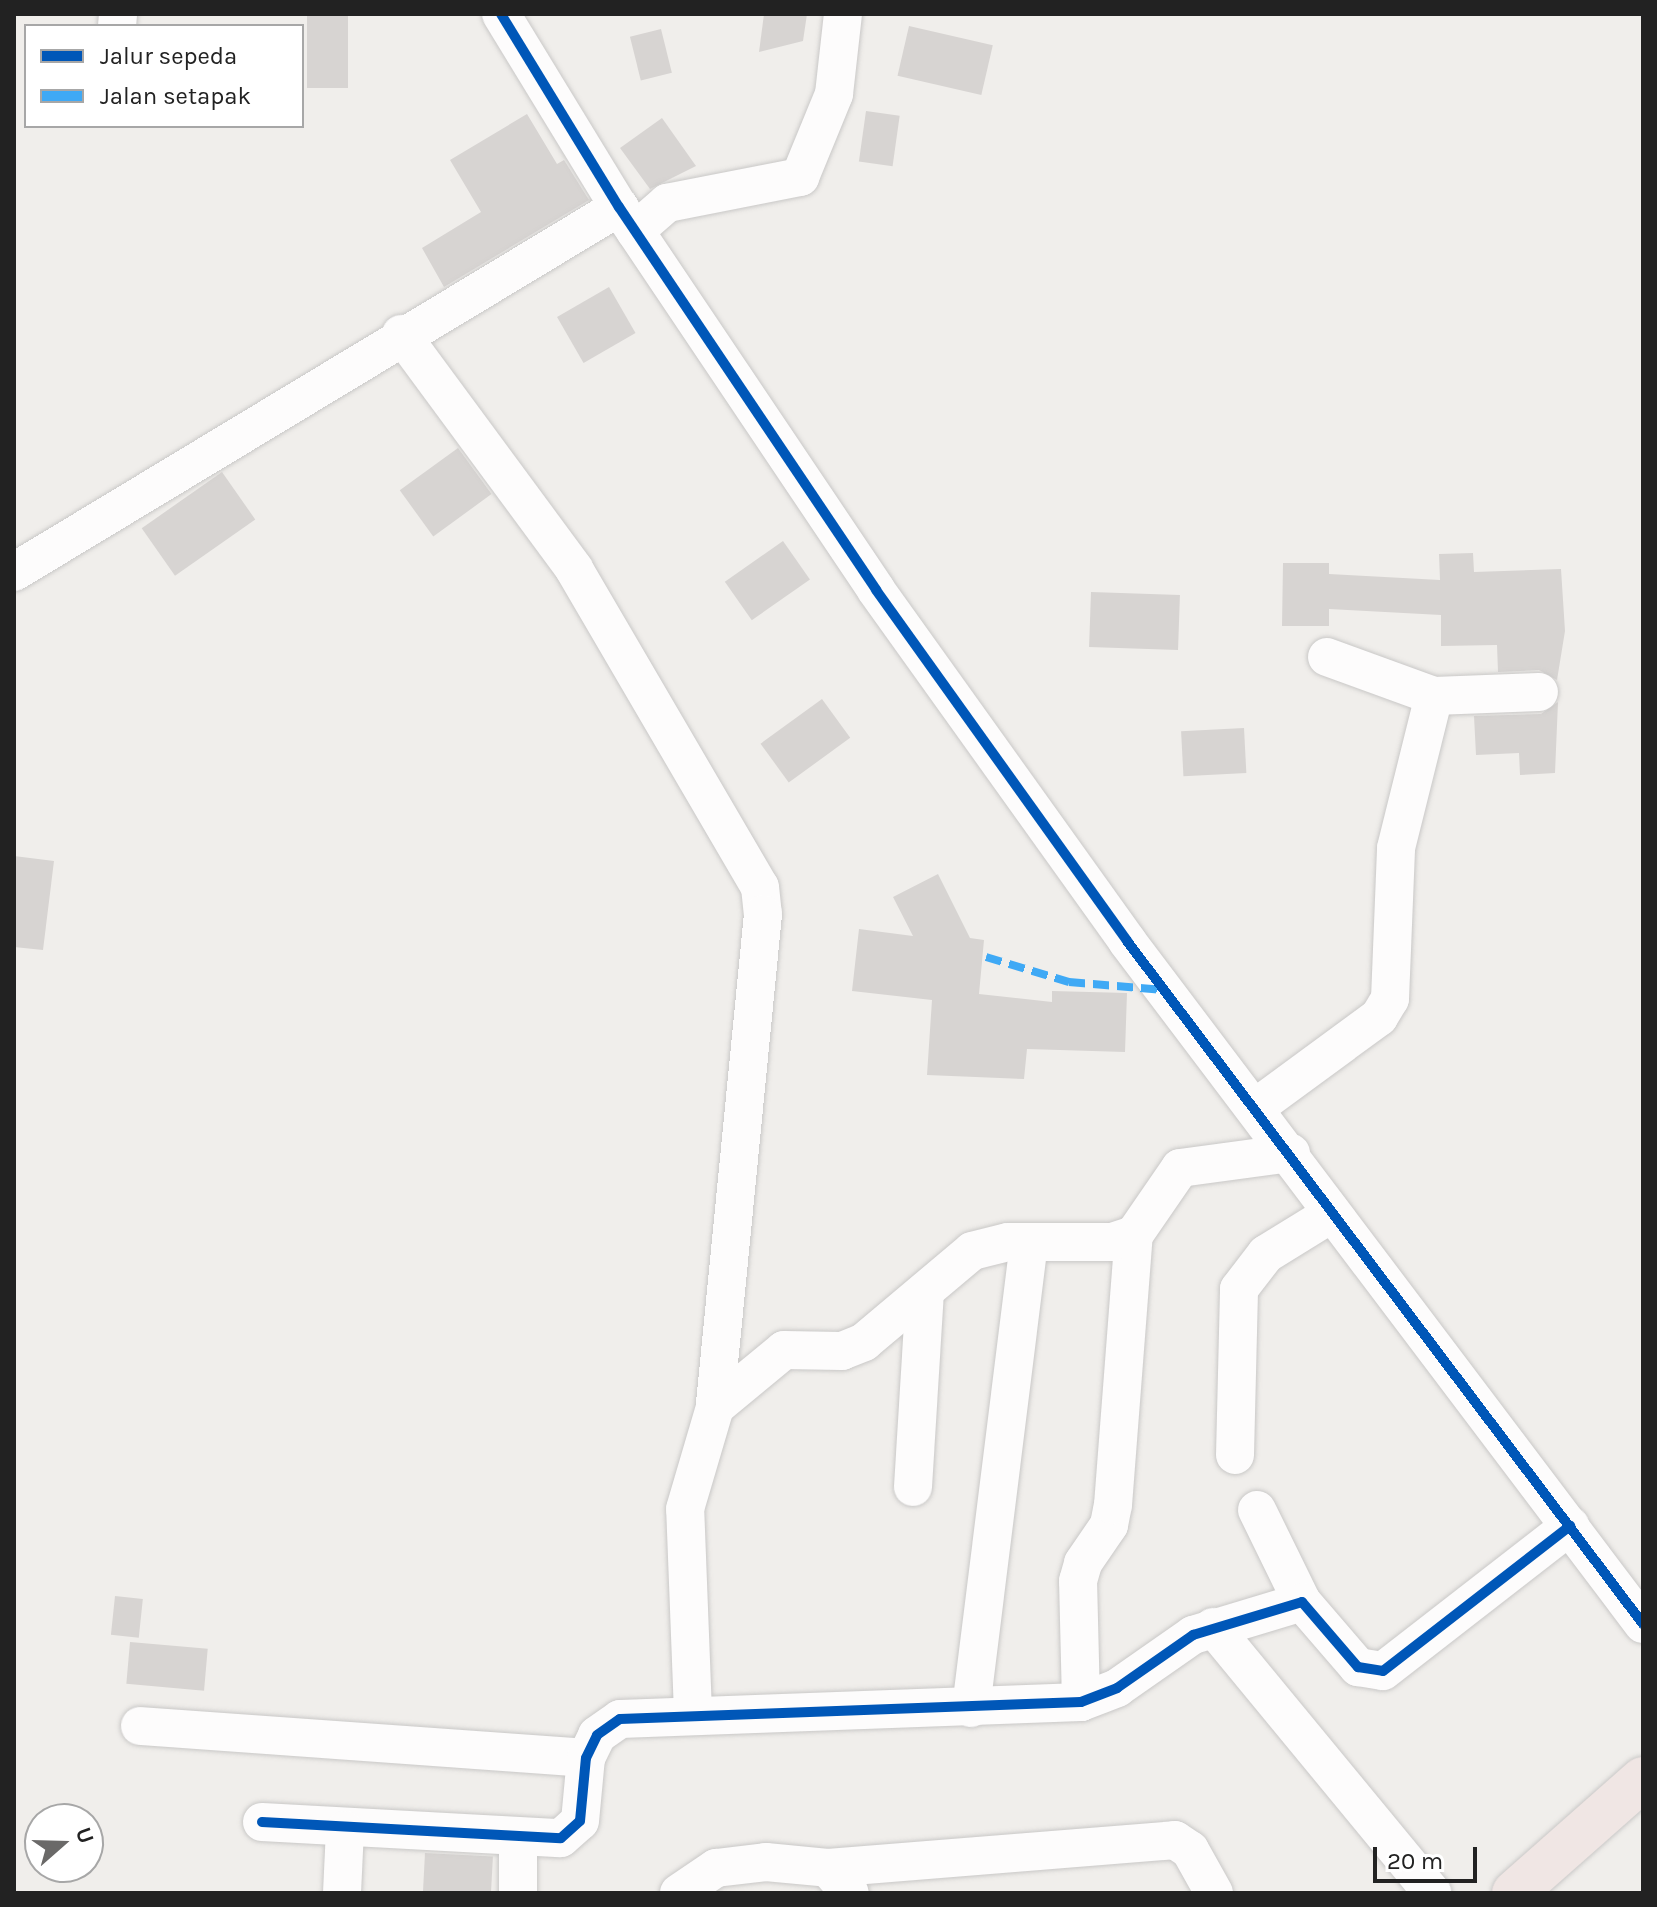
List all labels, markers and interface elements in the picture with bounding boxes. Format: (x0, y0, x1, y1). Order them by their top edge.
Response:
legend (24, 24, 304, 128)
text: Jalur sepeda (100, 42, 237, 70)
text: Jalan setapak (100, 82, 251, 110)
north arrow (24, 1803, 104, 1883)
text: U (70, 1824, 99, 1847)
scale bar (1377, 1831, 1481, 1881)
text: 20 m (1387, 1847, 1443, 1875)

